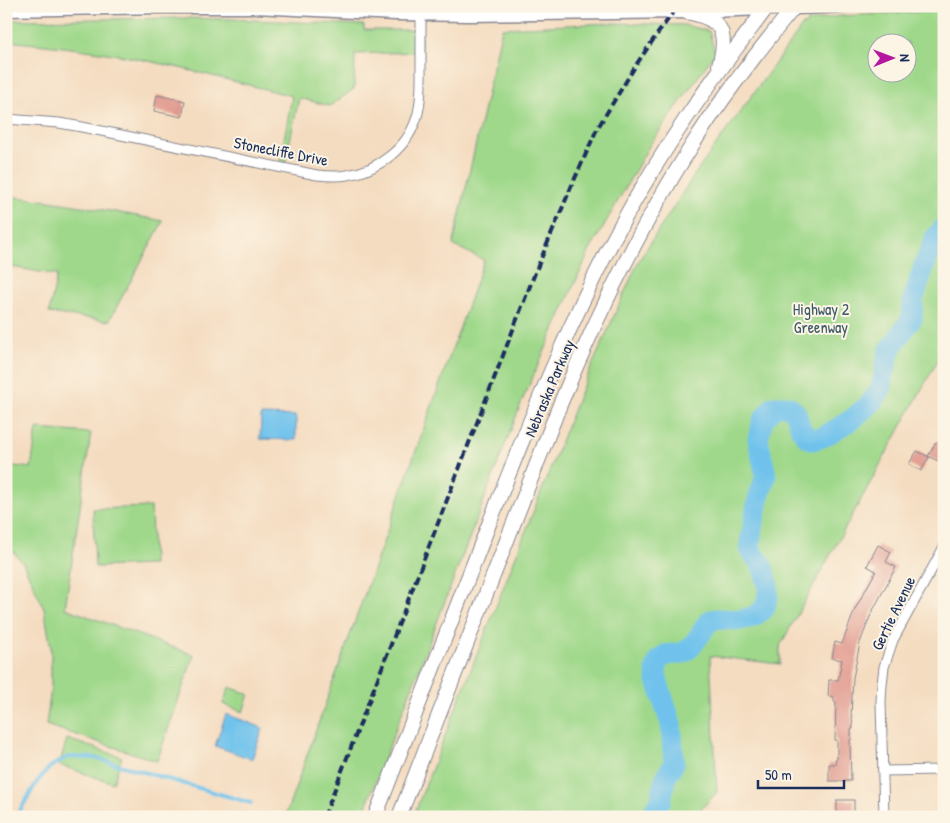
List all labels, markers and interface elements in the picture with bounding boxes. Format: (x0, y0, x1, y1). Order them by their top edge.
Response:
north arrow (868, 32, 918, 82)
text: N (896, 54, 915, 62)
street label: Stonecliffe Drive (232, 131, 331, 171)
park label: Highway 2 Greenway (793, 298, 850, 338)
street label: Nebraska Parkway (519, 336, 580, 440)
street label: Gertie Avenue (866, 572, 921, 654)
scale bar (758, 758, 844, 790)
text: 50 m (765, 764, 792, 785)

